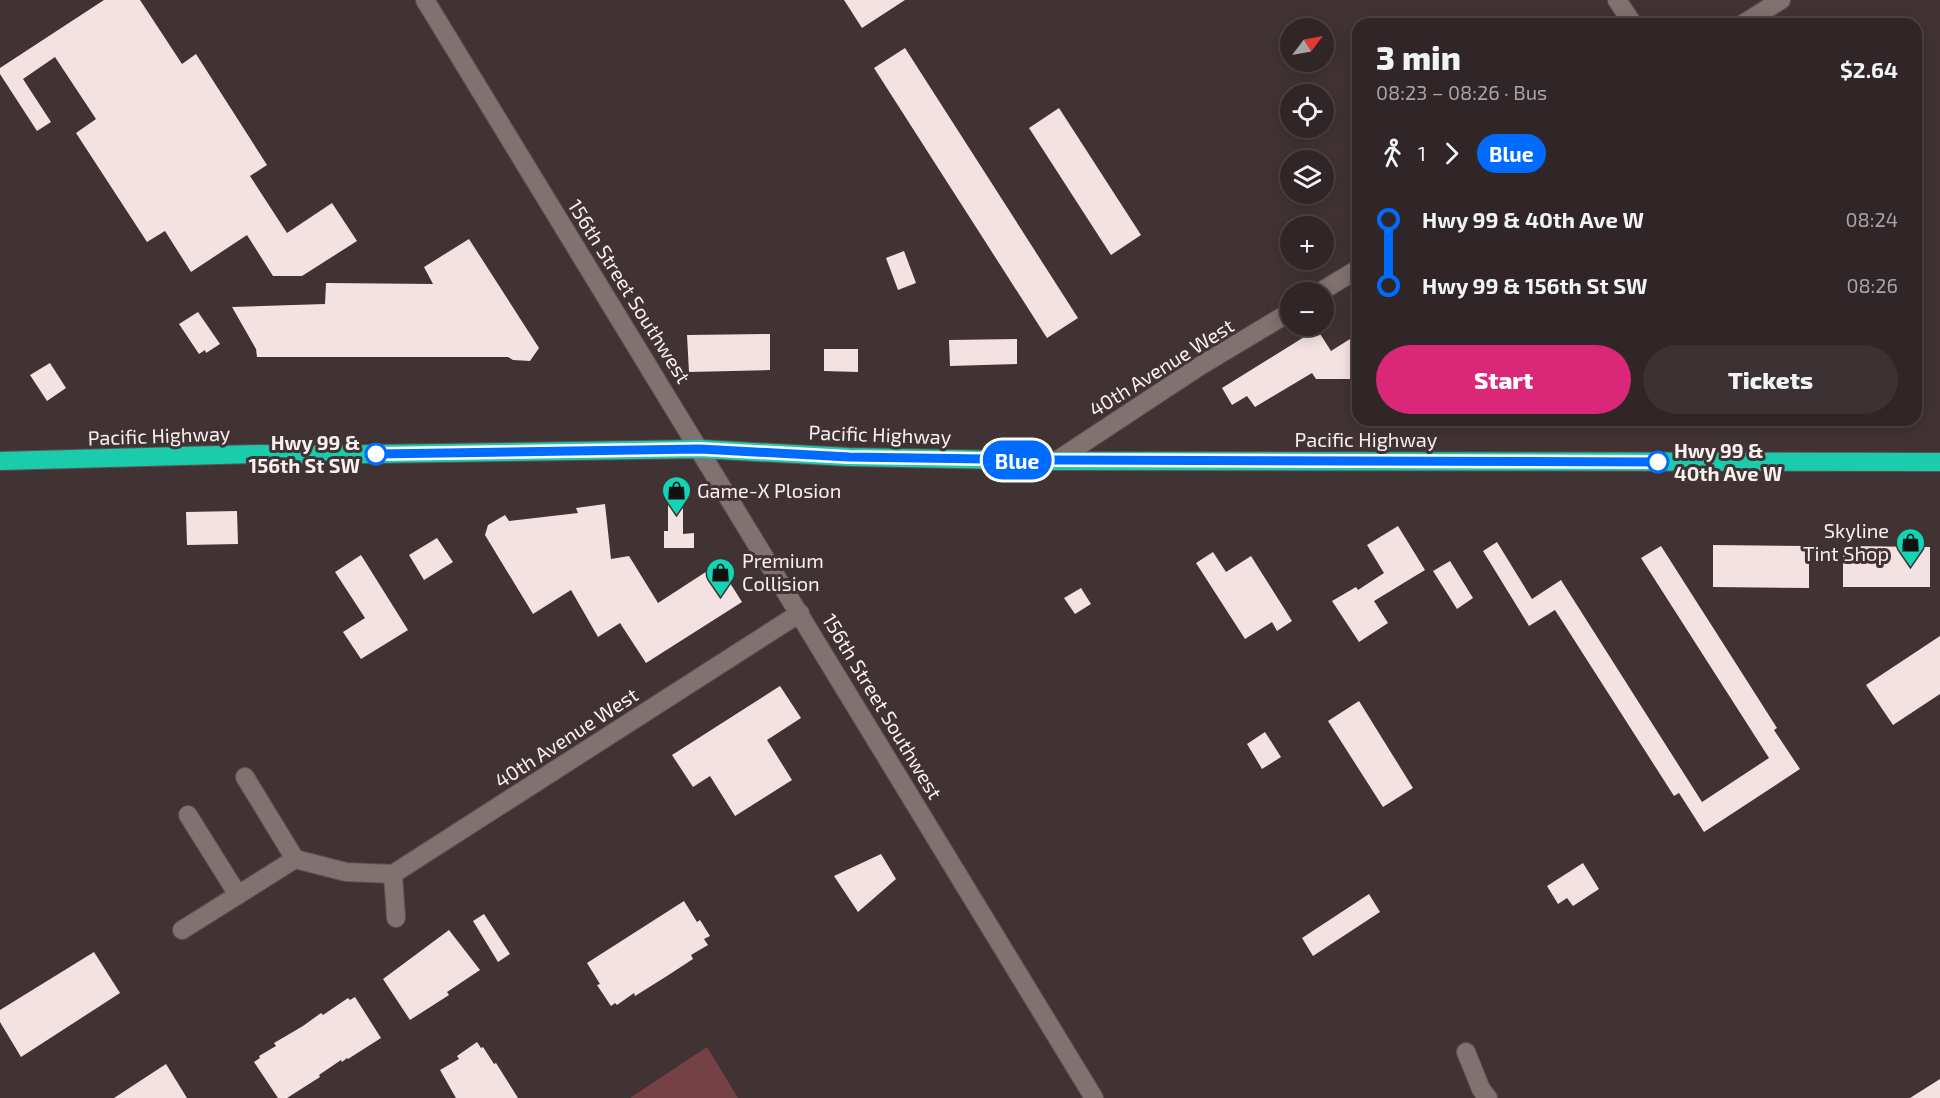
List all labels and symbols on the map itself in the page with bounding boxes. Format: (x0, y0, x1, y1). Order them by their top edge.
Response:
north arrow (1280, 18, 1334, 72)
street label: 156th Street Southwest (564, 195, 697, 388)
street label: 40th Avenue West (1084, 313, 1238, 421)
street label: Pacific Highway (87, 420, 231, 449)
street label: Pacific Highway (808, 420, 952, 449)
street label: Pacific Highway (1295, 427, 1438, 451)
place label: Hwy 99 & 156th St SW (249, 430, 360, 477)
place label: Hwy 99 & 40th Ave W (1674, 438, 1782, 485)
line badge: Blue (975, 440, 1059, 480)
marker: Hwy 99 & 156th St SW (365, 443, 387, 465)
marker: Hwy 99 & 40th Ave W (1647, 451, 1669, 473)
shop icon: Game-X Plosion (660, 474, 692, 516)
place label: Game-X Plosion (697, 478, 841, 502)
place label: Skyline Tint Shop (1803, 518, 1889, 565)
shop icon: Skyline Tint Shop (1894, 526, 1926, 568)
place label: Premium Collision (742, 548, 824, 595)
shop icon: Premium Collision (705, 556, 737, 598)
street label: 156th Street Southwest (818, 609, 948, 803)
street label: 40th Avenue West (490, 682, 642, 792)

